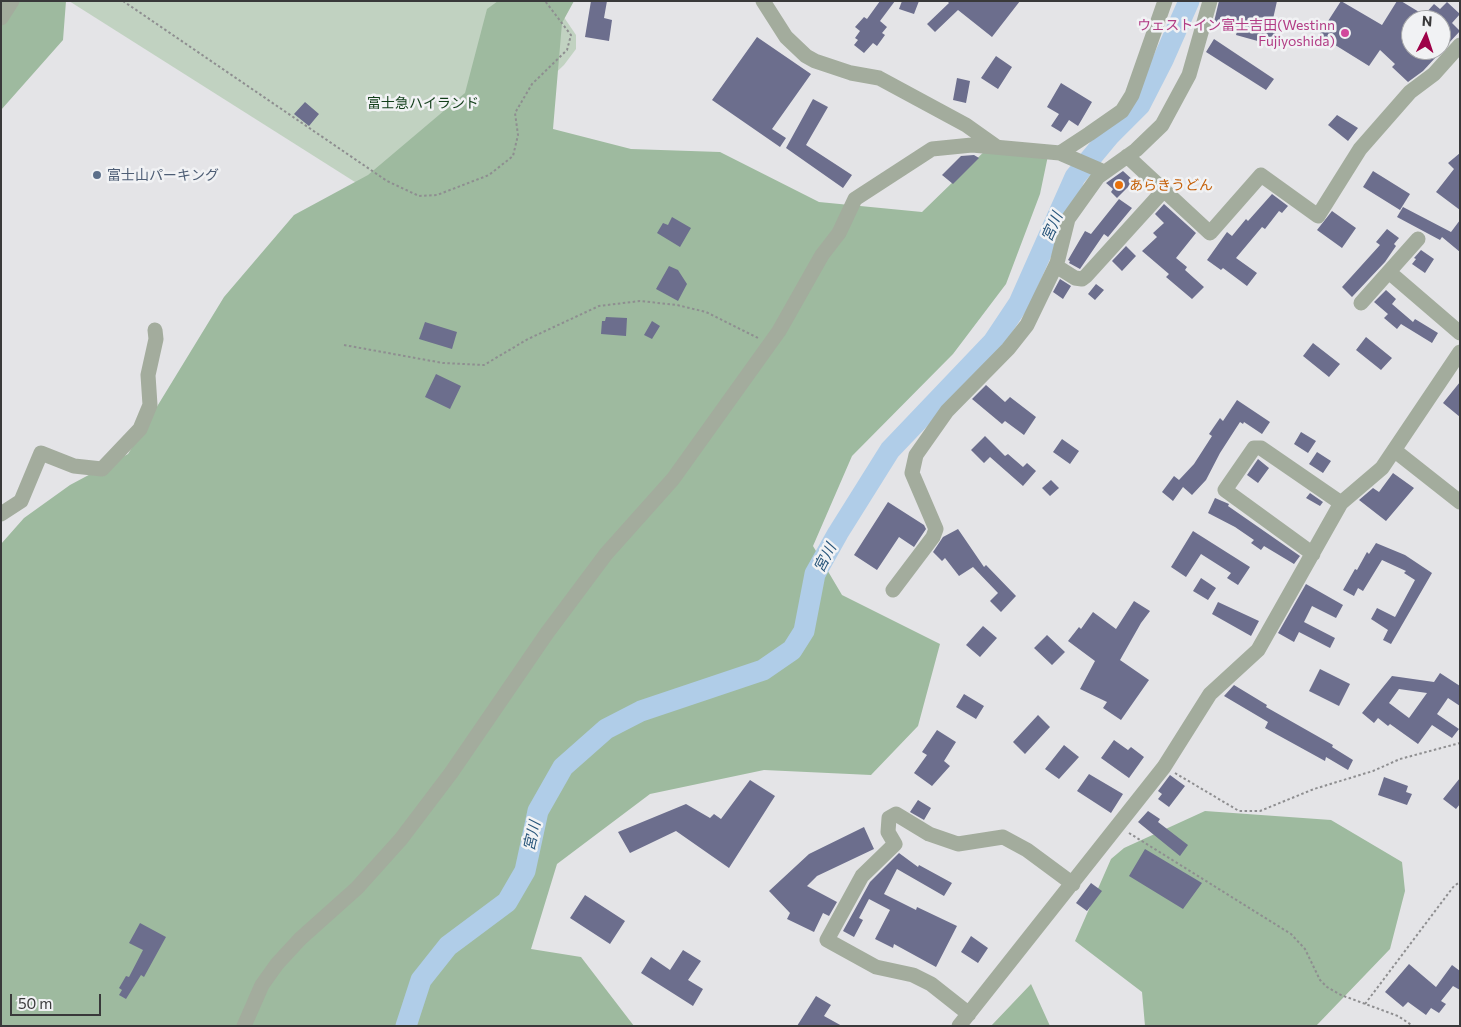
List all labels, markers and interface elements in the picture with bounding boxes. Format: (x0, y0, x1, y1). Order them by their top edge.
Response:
north arrow (1401, 10, 1451, 60)
text: N (1421, 12, 1433, 29)
place label: ウェストイン富士吉田(Westinn Fujiyoshida) (1137, 17, 1335, 49)
marker: ウェストイン富士吉田(Westinn Fujiyoshida) (1339, 27, 1351, 39)
park label: 富士急ハイランド (367, 95, 479, 111)
place label: 富士山パーキング (107, 167, 219, 183)
marker: 富士山パーキング (91, 169, 103, 181)
place label: あらきうどん (1129, 177, 1213, 193)
marker: あらきうどん (1113, 179, 1125, 191)
water label: 宮川 (1038, 210, 1066, 244)
water label: 宮川 (810, 541, 840, 575)
water label: 宮川 (520, 819, 544, 853)
scale bar (12, 984, 104, 1016)
text: 50 m (18, 994, 52, 1012)

